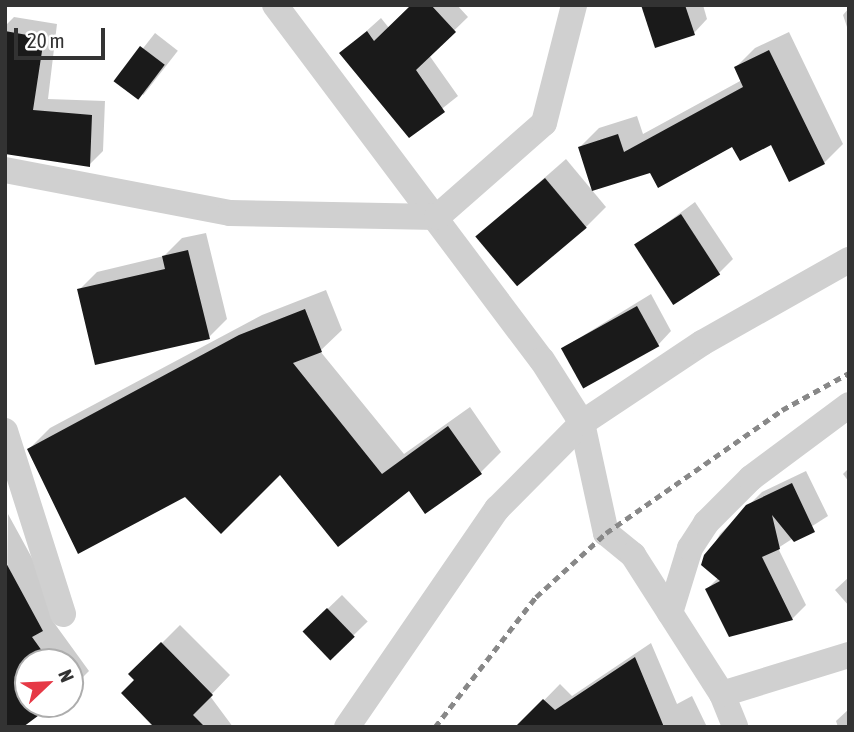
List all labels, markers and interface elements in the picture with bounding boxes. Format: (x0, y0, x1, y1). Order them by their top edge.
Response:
scale bar (18, 14, 108, 58)
text: 20 m (27, 28, 65, 52)
north arrow (14, 648, 84, 718)
text: N (54, 666, 79, 685)

